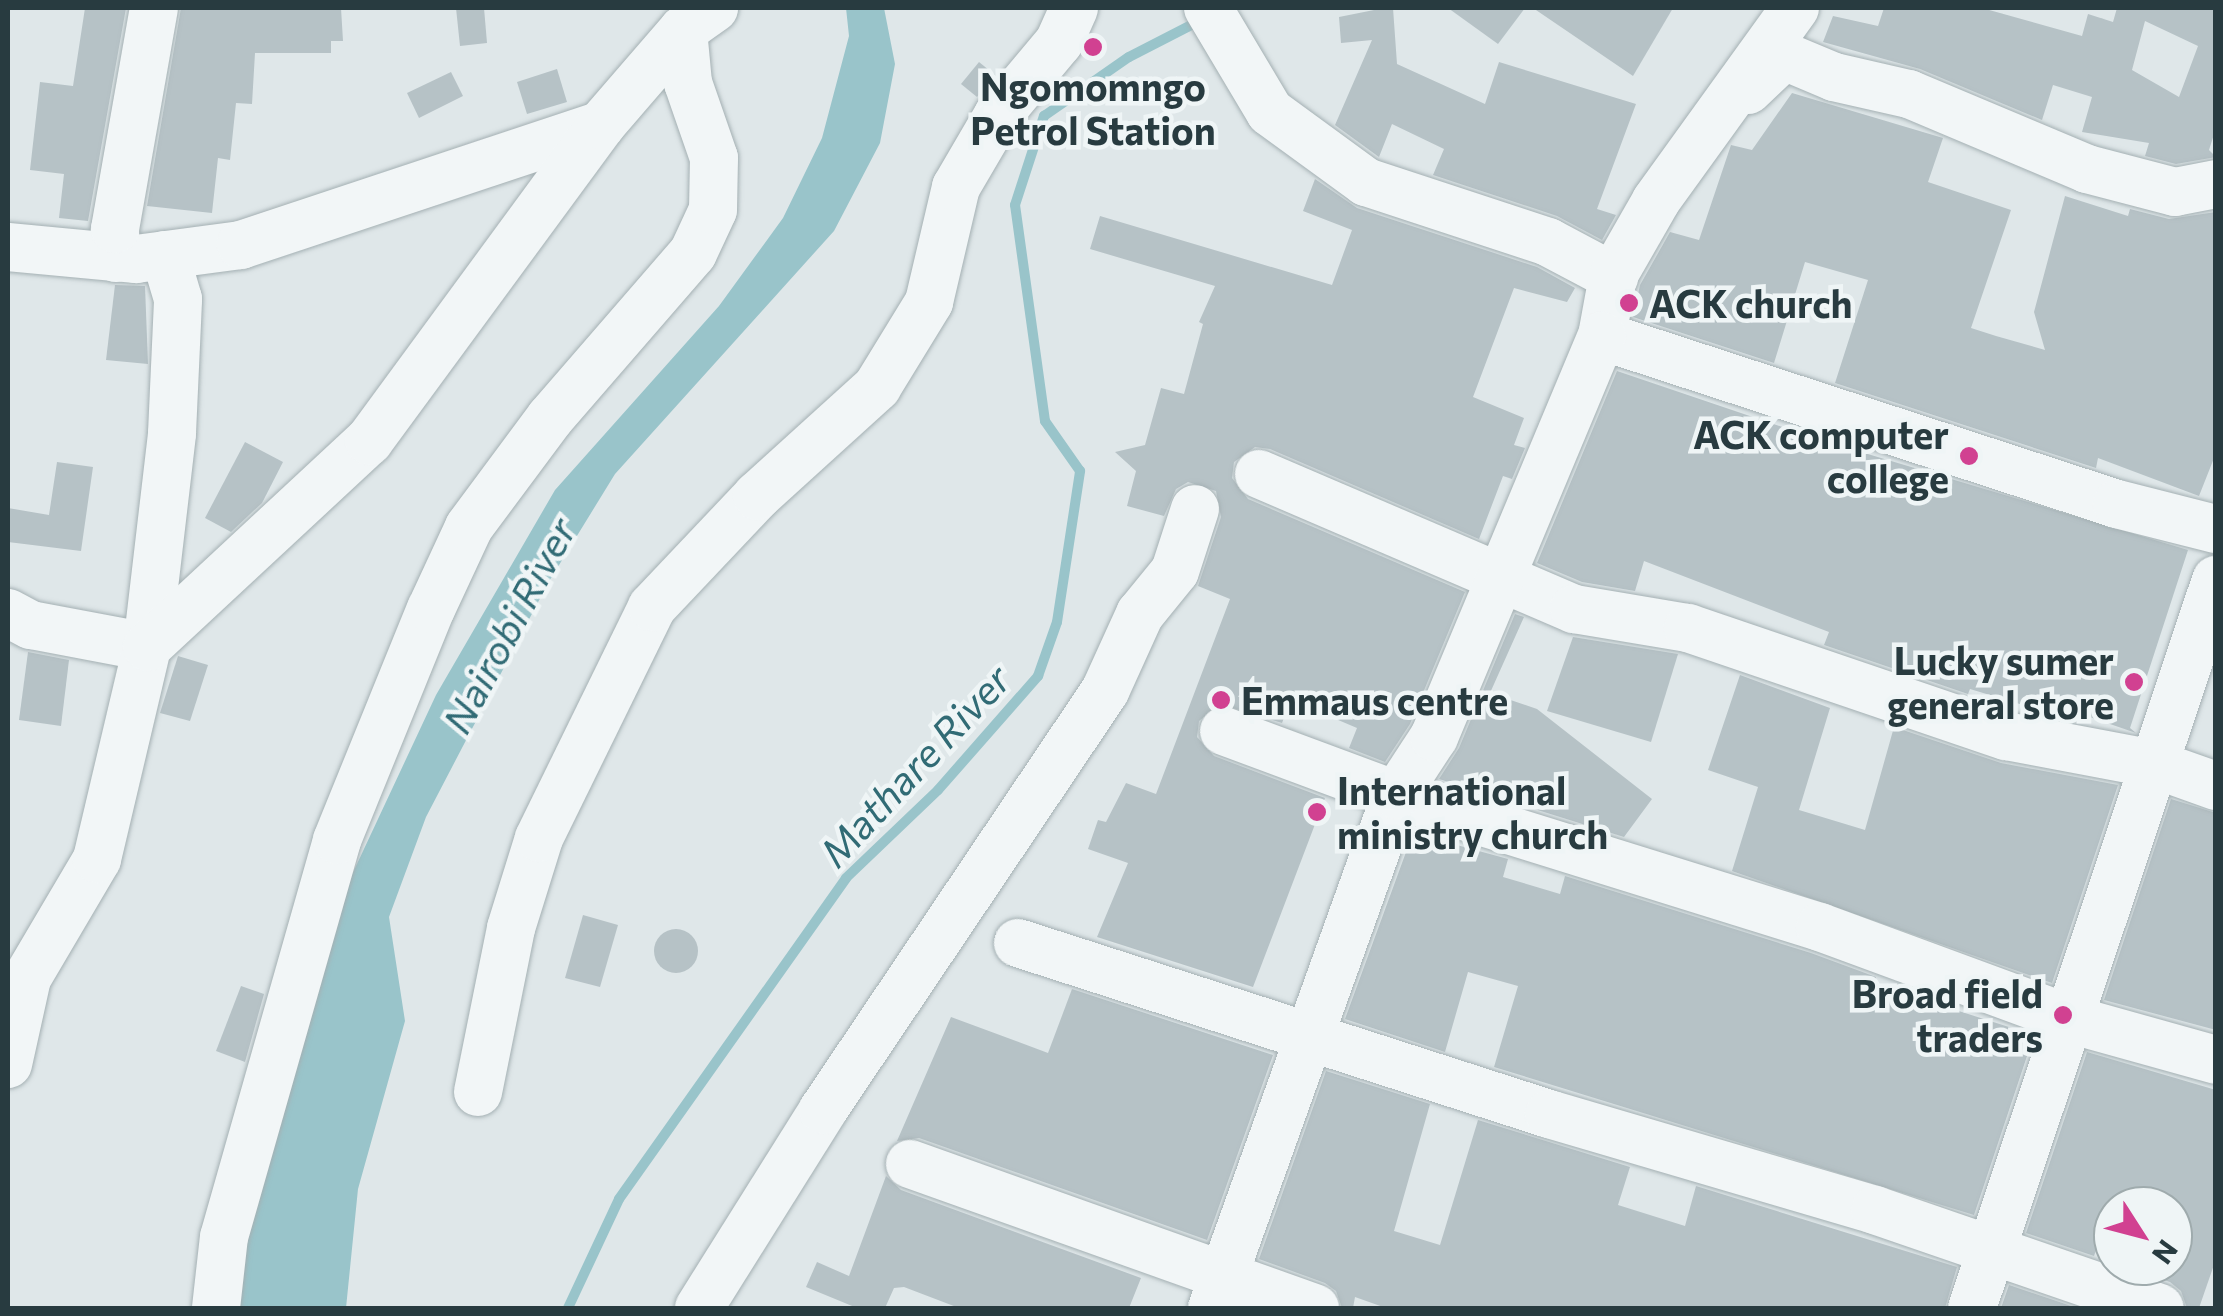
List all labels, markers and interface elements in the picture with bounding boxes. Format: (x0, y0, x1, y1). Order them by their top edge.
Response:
marker: Ngomomngo Petrol Station (1082, 36, 1104, 58)
place label: Ngomomngo Petrol Station (970, 63, 1216, 152)
place label: ACK church (1649, 280, 1853, 326)
marker: ACK church (1618, 292, 1640, 314)
place label: ACK computer college (1693, 411, 1949, 500)
marker: ACK computer college (1958, 445, 1980, 467)
water label: Nairobi River (431, 509, 585, 741)
place label: Lucky sumer general store (1887, 637, 2114, 726)
water label: Mathare River (809, 655, 1019, 875)
marker: Lucky sumer general store (2123, 671, 2145, 693)
place label: Emmaus centre (1241, 677, 1508, 723)
marker: Emmaus centre (1210, 689, 1232, 711)
place label: International ministry church (1337, 767, 1608, 856)
marker: International ministry church (1306, 801, 1328, 823)
place label: Broad field traders (1852, 970, 2043, 1060)
marker: Broad field traders (2052, 1004, 2074, 1026)
north arrow (2093, 1186, 2193, 1286)
text: N (2146, 1234, 2186, 1271)

